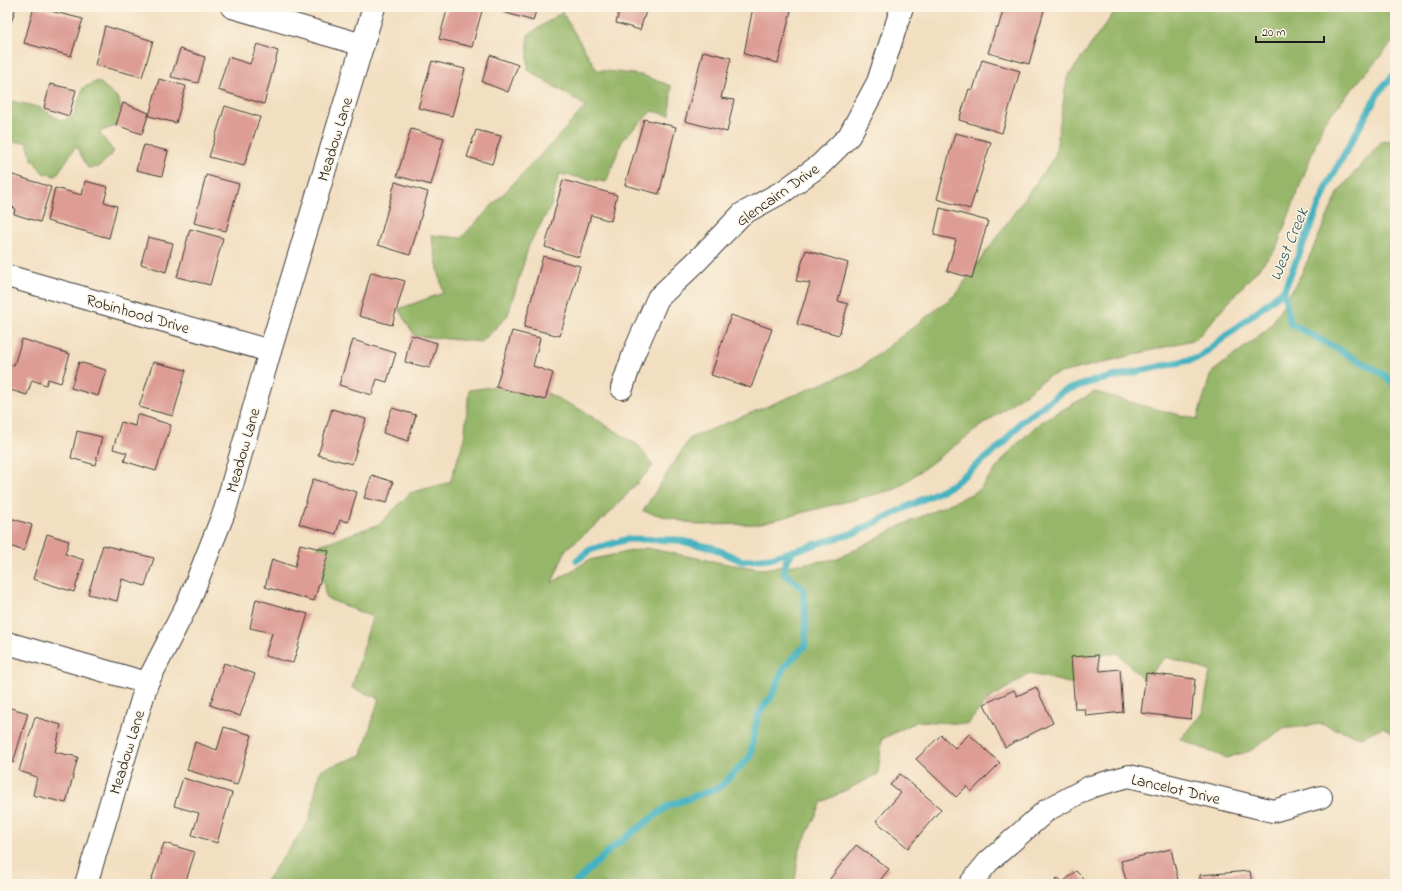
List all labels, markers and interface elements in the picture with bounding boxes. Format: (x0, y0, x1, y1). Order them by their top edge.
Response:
scale bar (1256, 18, 1324, 44)
text: 20 m (1262, 24, 1285, 42)
street label: Meadow Lane (312, 94, 360, 185)
street label: Glencairn Drive (732, 158, 825, 233)
water label: West Creek (1263, 203, 1316, 285)
street label: Robinhood Drive (83, 289, 193, 341)
street label: Meadow Lane (220, 405, 268, 496)
street label: Meadow Lane (104, 707, 152, 798)
street label: Lancelot Drive (1129, 768, 1223, 812)

